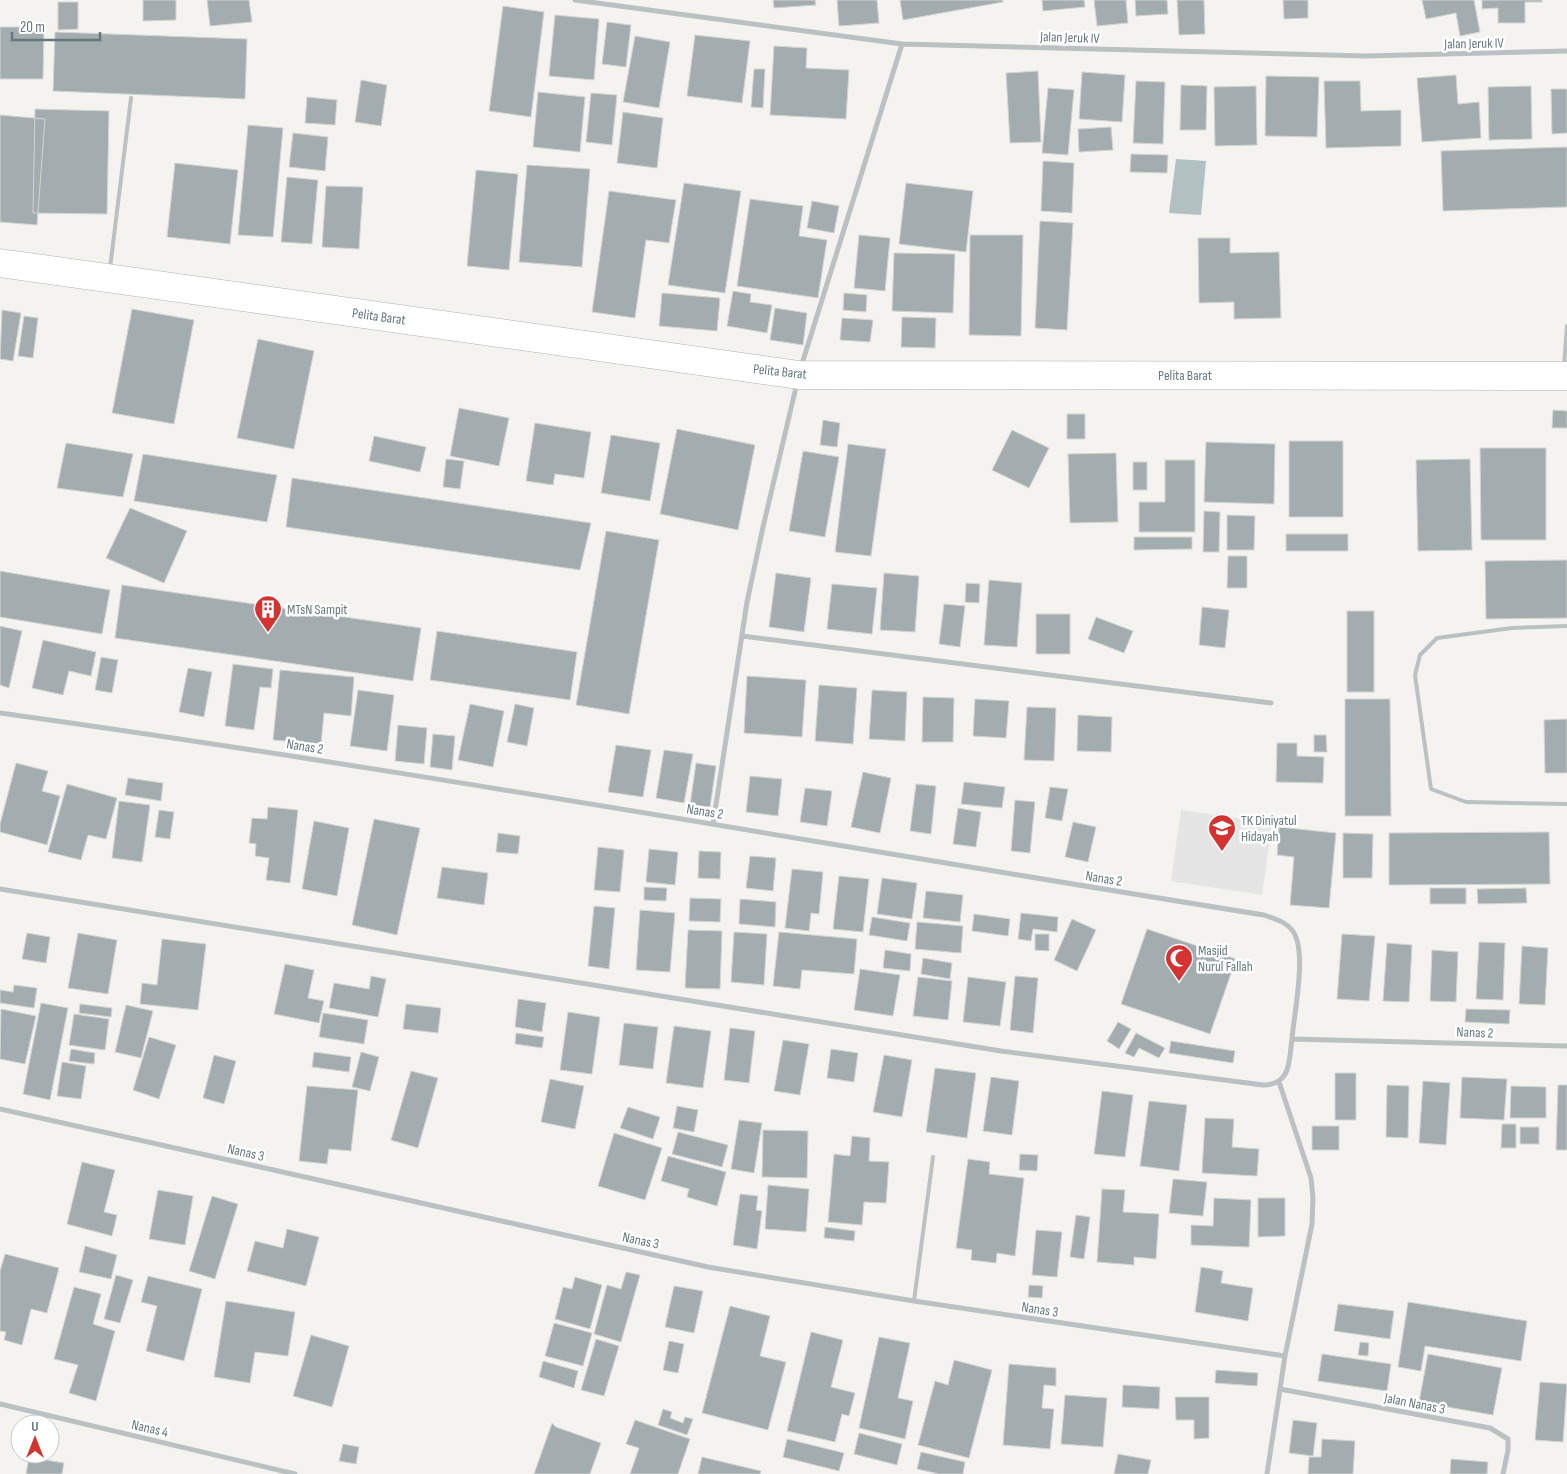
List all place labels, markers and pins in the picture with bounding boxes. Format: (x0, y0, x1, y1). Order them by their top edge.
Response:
building icon: MTsN Sampit (253, 594, 283, 633)
place label: MTsN Sampit (287, 601, 348, 618)
place label: TK Diniyatul Hidayah (1241, 812, 1297, 845)
school or university icon: TK Diniyatul Hidayah (1207, 813, 1237, 852)
place label: Masjid Nurul Fallah (1198, 942, 1253, 975)
mosque icon: Masjid Nurul Fallah (1164, 943, 1194, 982)

